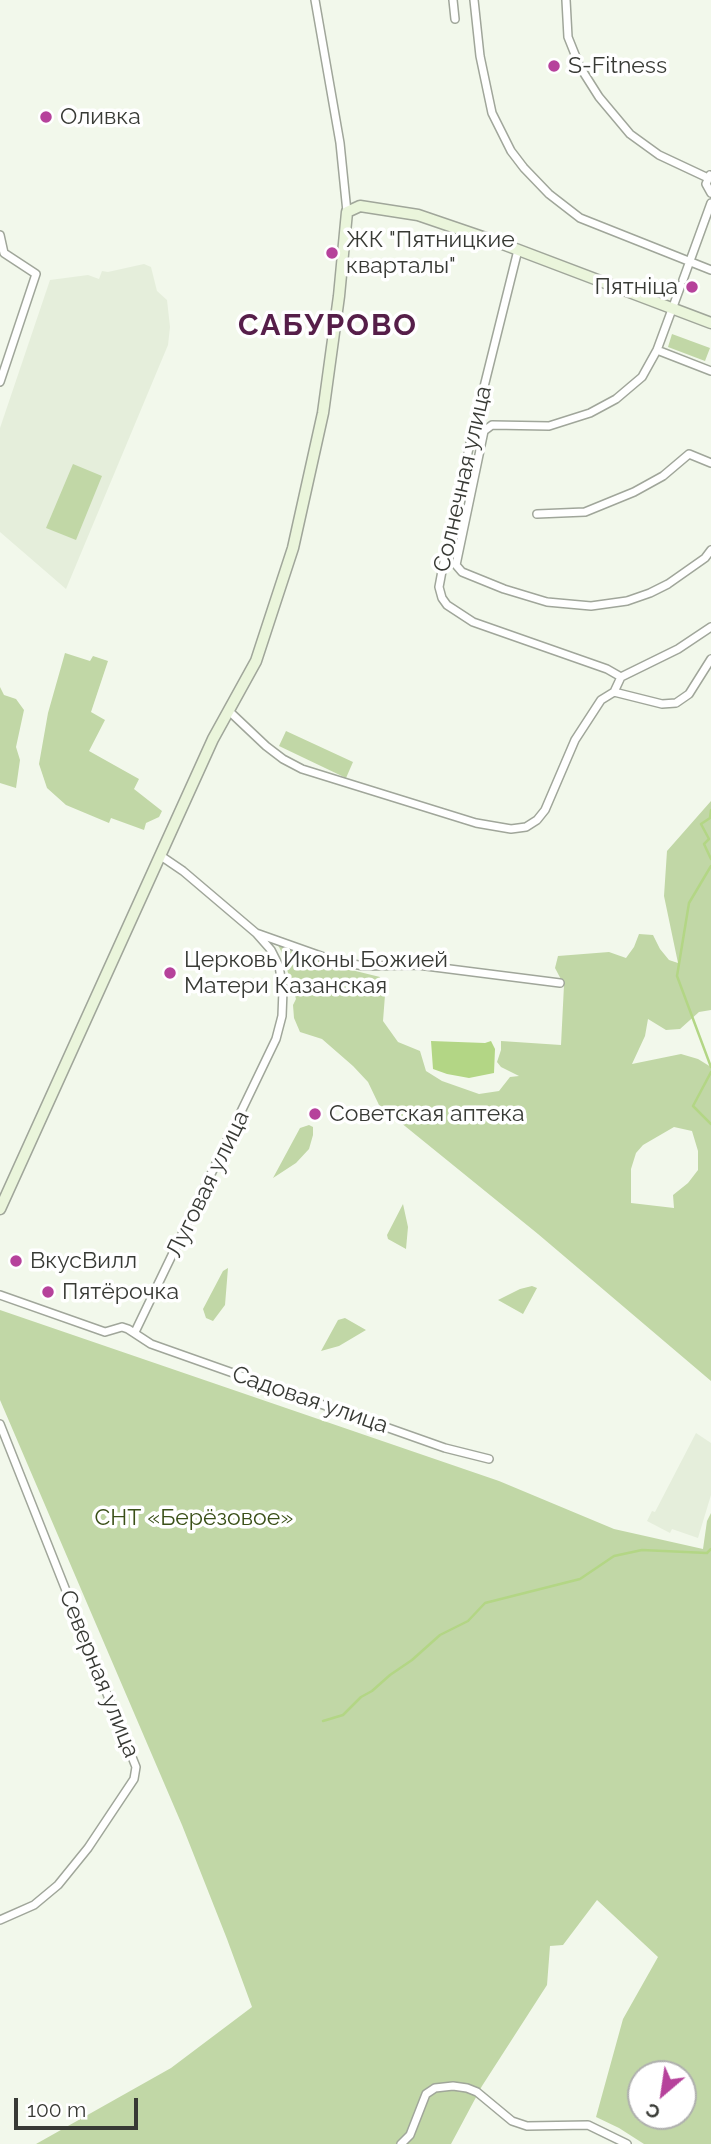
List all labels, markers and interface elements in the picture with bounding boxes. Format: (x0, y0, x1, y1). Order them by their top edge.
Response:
place label: S-Fitness (568, 52, 667, 80)
marker: S-Fitness (546, 58, 562, 74)
place label: Оливка (60, 103, 141, 131)
marker: Оливка (38, 109, 54, 125)
place label: ЖК "Пятницкие кварталы" (346, 226, 515, 280)
marker: ЖК "Пятницкие кварталы" (324, 245, 340, 261)
place label: Пятнiца (594, 273, 678, 301)
marker: Пятнiца (684, 279, 700, 295)
district label: САБУРОВО (239, 308, 417, 344)
street label: Солнечная улица (428, 383, 498, 575)
place label: Церковь Иконы Божией Матери Казанская (184, 946, 448, 1000)
marker: Церковь Иконы Божией Матери Казанская (162, 965, 178, 981)
place label: Советская аптека (329, 1100, 525, 1128)
street label: Луговая улица (161, 1106, 255, 1262)
marker: Советская аптека (307, 1106, 323, 1122)
place label: ВкусВилл (30, 1247, 137, 1275)
marker: ВкусВилл (8, 1253, 24, 1269)
place label: Пятёрочка (62, 1278, 179, 1306)
marker: Пятёрочка (40, 1284, 56, 1300)
street label: Садовая улица (228, 1360, 392, 1440)
park label: СНТ «Берёзовое» (95, 1504, 293, 1532)
street label: Северная улица (53, 1586, 145, 1762)
north arrow (627, 2060, 697, 2130)
scale bar (18, 2084, 142, 2128)
text: 100 m (27, 2097, 86, 2122)
text: С (642, 2099, 664, 2124)

